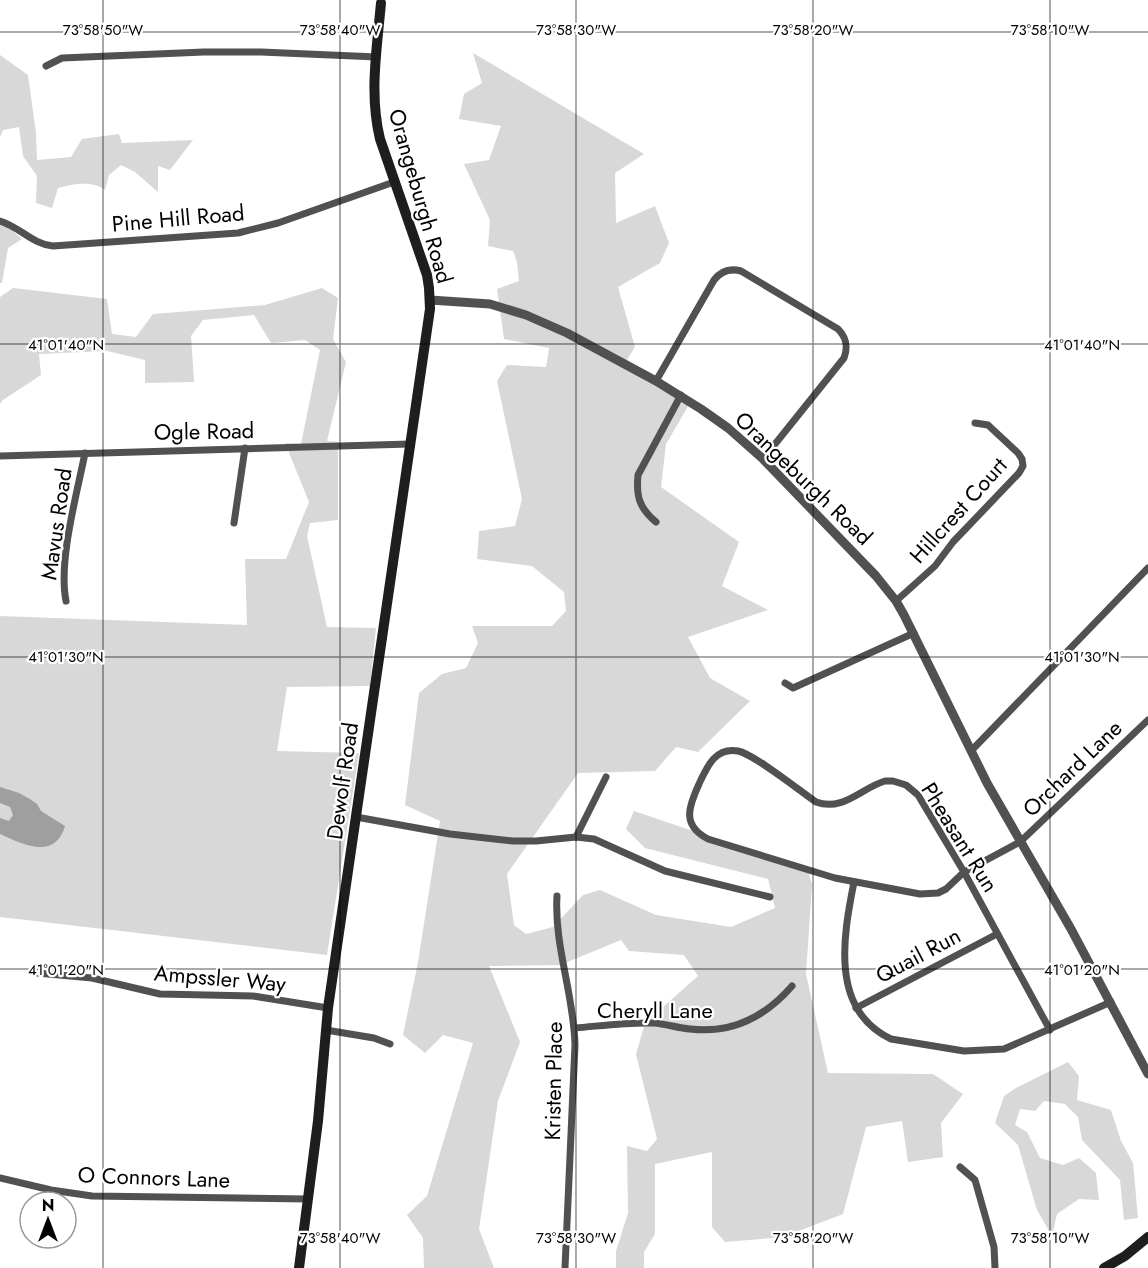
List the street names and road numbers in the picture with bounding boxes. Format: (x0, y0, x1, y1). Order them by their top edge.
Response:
street label: Orangeburgh Road (381, 105, 461, 287)
street label: Pine Hill Road (110, 196, 246, 240)
street label: Orangeburgh Road (728, 404, 880, 552)
street label: Ogle Road (154, 414, 254, 448)
street label: Hillcrest Court (902, 449, 1015, 570)
street label: Mavus Road (32, 466, 80, 582)
street label: Orchard Lane (1015, 712, 1129, 824)
street label: Dewolf Road (318, 720, 366, 842)
street label: Pheasant Run (914, 776, 1006, 898)
street label: Quail Run (870, 919, 966, 991)
street label: Ampssler Way (153, 956, 288, 1000)
street label: Cheryll Lane (597, 994, 713, 1026)
street label: Kristen Place (536, 1021, 570, 1141)
street label: O Connors Lane (77, 1158, 231, 1196)

